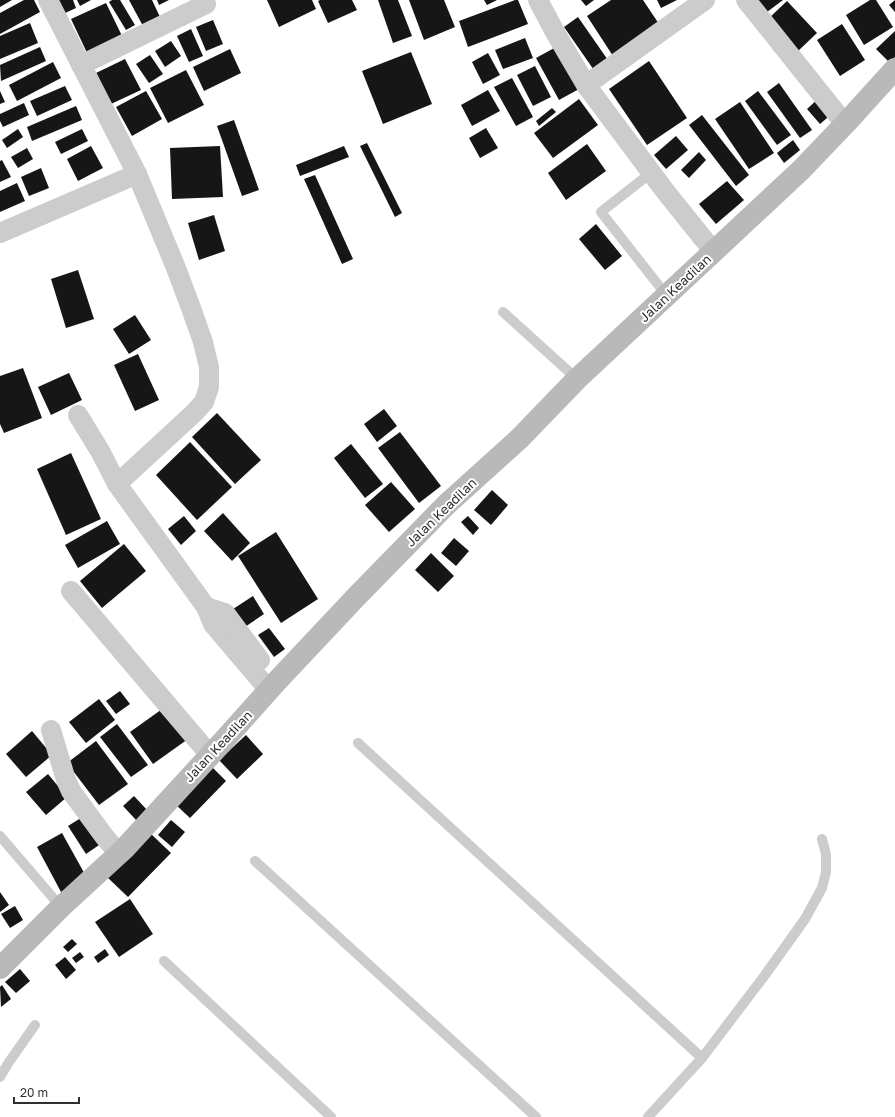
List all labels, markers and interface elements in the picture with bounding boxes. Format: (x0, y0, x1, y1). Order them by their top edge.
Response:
street label: Jalan Keadilan (636, 251, 714, 325)
street label: Jalan Keadilan (402, 474, 480, 550)
street label: Jalan Keadilan (181, 707, 255, 785)
scale bar (14, 1079, 79, 1105)
text: 20 m (20, 1085, 48, 1100)

